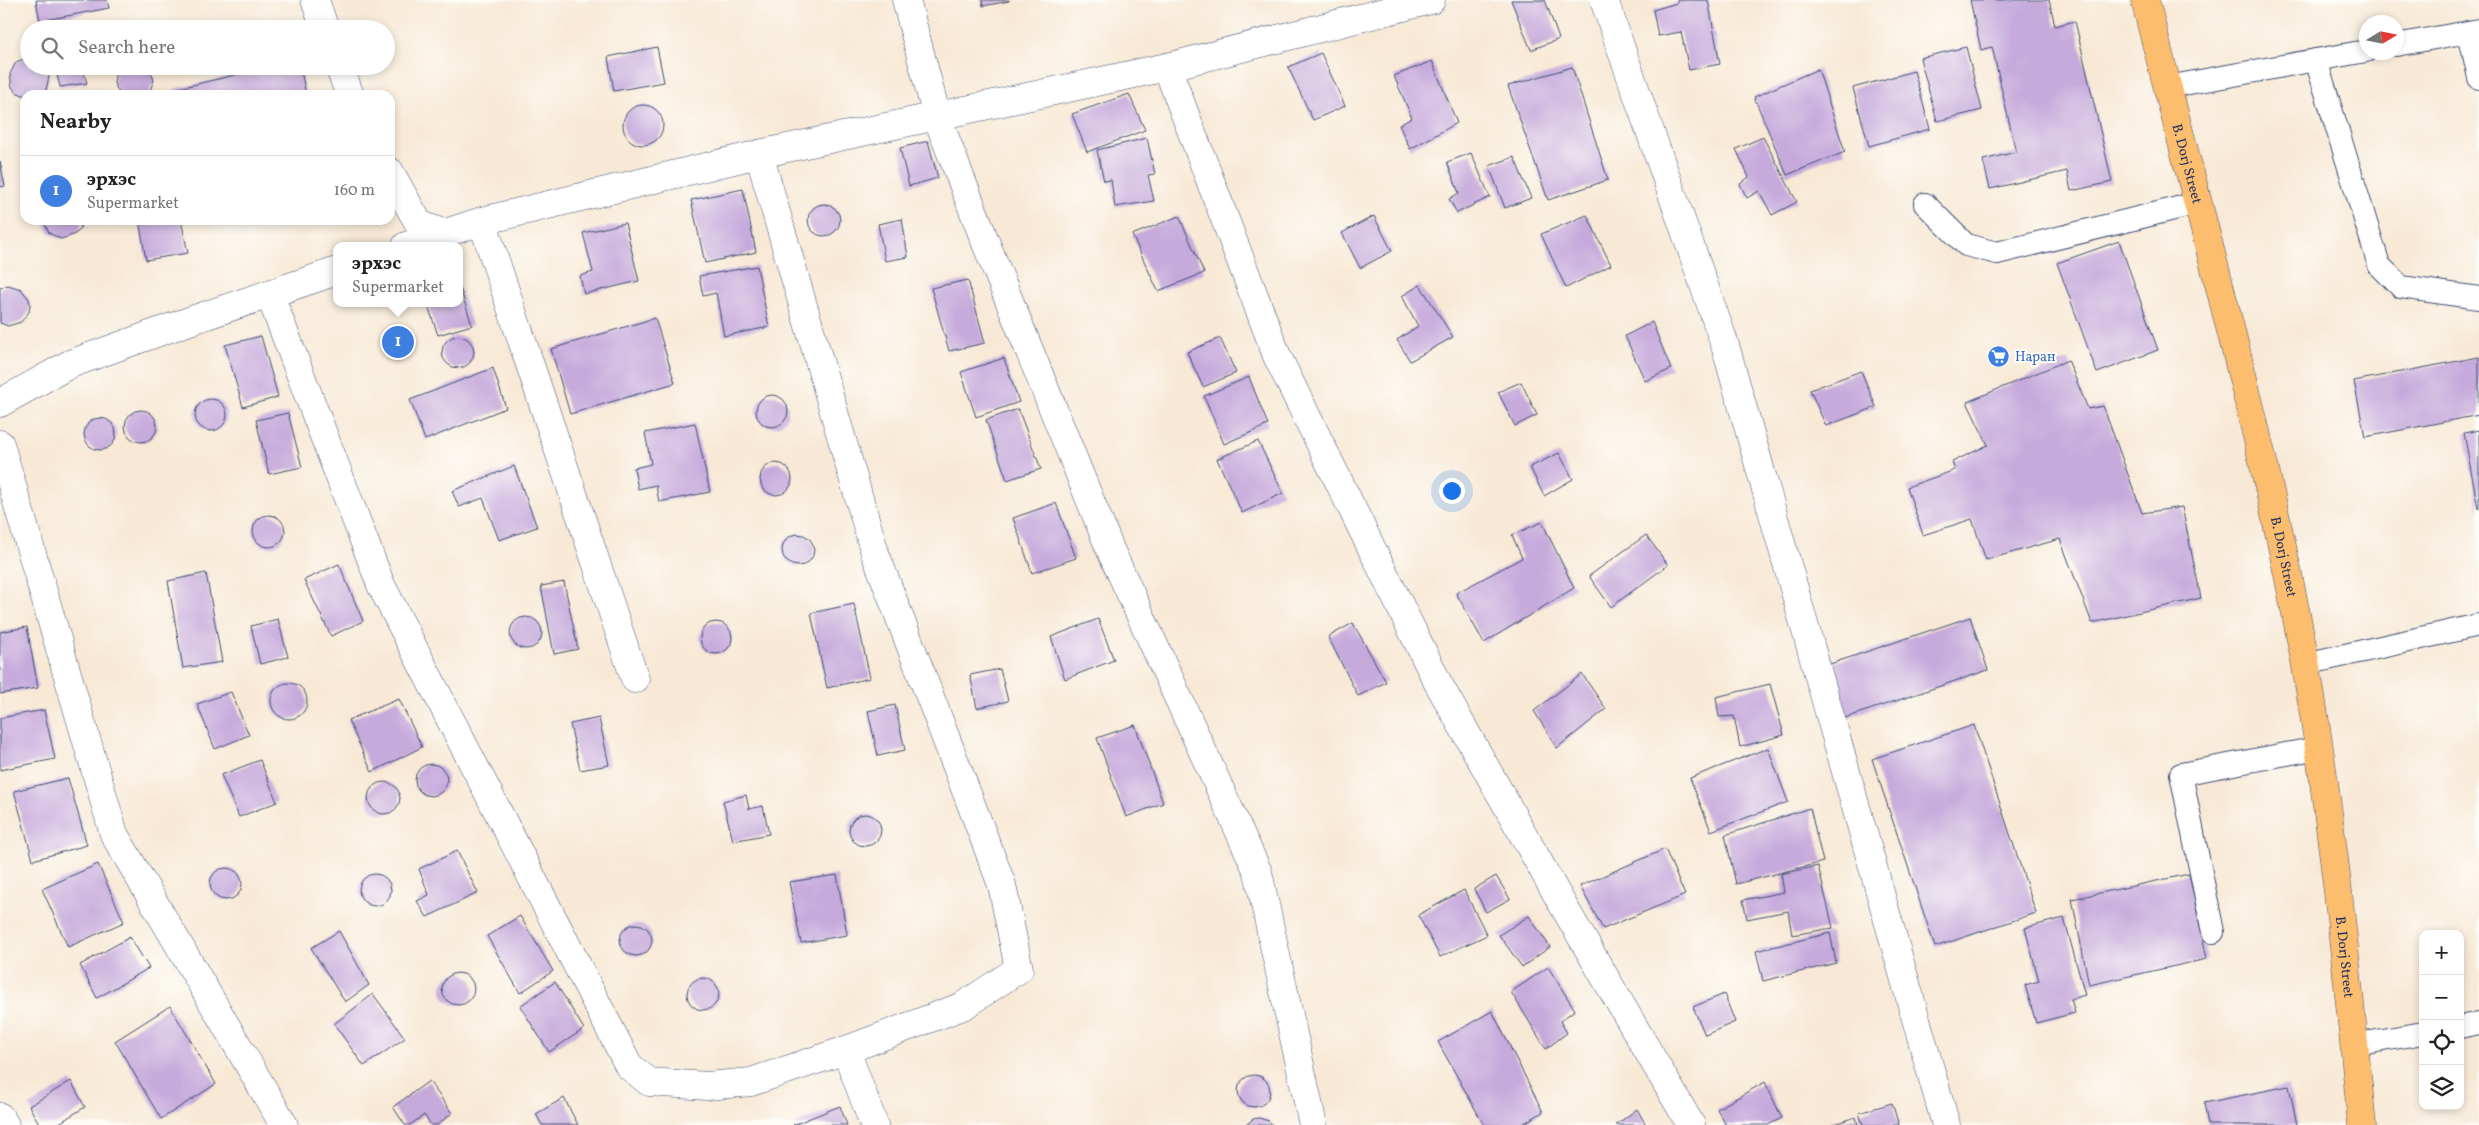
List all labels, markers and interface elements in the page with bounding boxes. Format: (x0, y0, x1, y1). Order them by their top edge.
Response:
north arrow (2359, 15, 2404, 60)
search box (20, 20, 395, 75)
icon: search (38, 34, 66, 62)
text: Search here (78, 35, 175, 61)
text: Nearby (40, 108, 111, 137)
street label: B. Dorj Street (2167, 122, 2206, 206)
text: эрхэс (87, 167, 136, 193)
text: 1 (53, 180, 59, 202)
text: 160 m (334, 180, 375, 202)
text: Supermarket (87, 193, 179, 215)
popup (333, 242, 463, 307)
text: эрхэс (352, 251, 401, 277)
text: Supermarket (352, 277, 444, 299)
pin: 1 (382, 323, 414, 361)
supermarket icon: Наран (1987, 344, 2011, 368)
place label: Наран (2015, 348, 2056, 367)
your location (1439, 478, 1465, 504)
street label: B. Dorj Street (2265, 515, 2300, 599)
street label: B. Dorj Street (2330, 915, 2357, 999)
map controls (2419, 930, 2464, 1110)
button: + (2419, 930, 2464, 975)
button: − (2419, 975, 2464, 1020)
button: locate (2419, 1020, 2464, 1065)
button: layers (2419, 1065, 2464, 1110)

